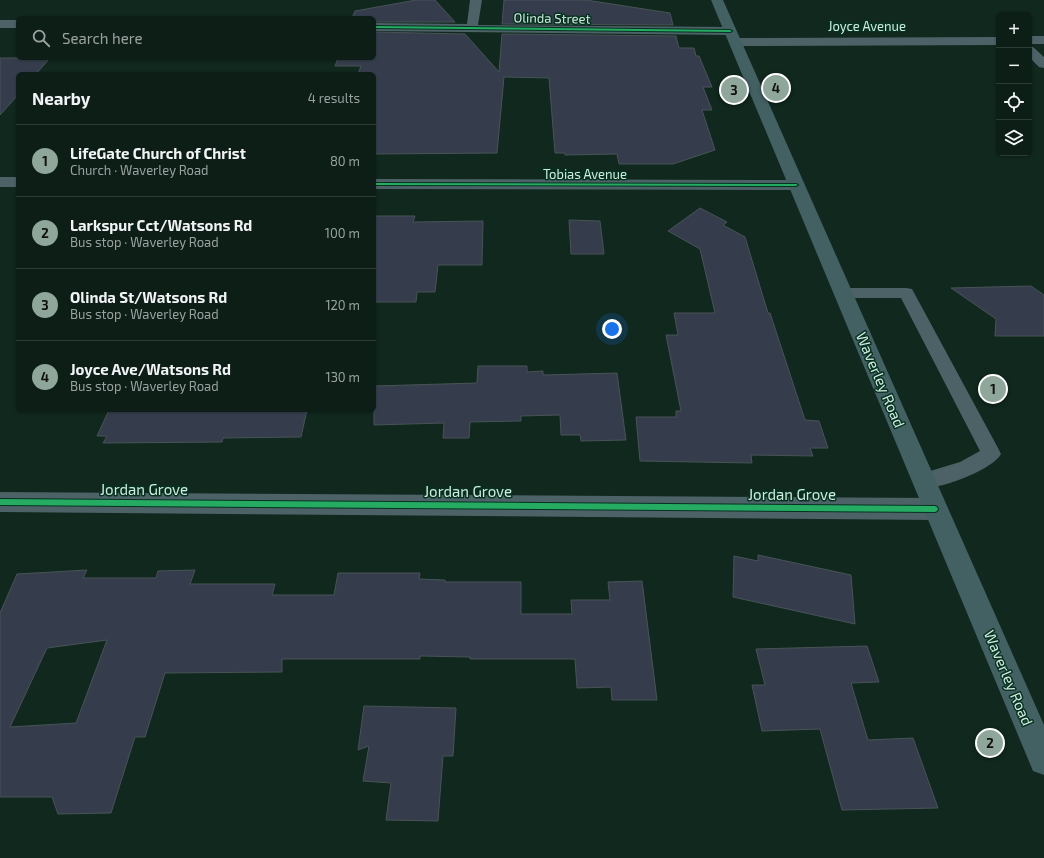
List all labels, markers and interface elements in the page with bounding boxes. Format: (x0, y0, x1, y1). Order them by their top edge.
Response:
street label: Olinda Street (513, 9, 591, 27)
map controls (996, 12, 1032, 156)
button: + (996, 12, 1032, 48)
search box (16, 16, 376, 60)
street label: Joyce Avenue (828, 18, 906, 34)
icon: search (30, 27, 52, 49)
text: Search here (62, 29, 143, 47)
button: − (996, 48, 1032, 84)
pin: 4 (763, 73, 789, 103)
pin: 3 (721, 75, 747, 105)
button: locate (996, 84, 1032, 120)
text: Nearby (32, 88, 90, 108)
text: 4 results (308, 90, 360, 106)
button: layers (996, 120, 1032, 156)
text: LifeGate Church of Christ (70, 144, 246, 162)
text: 1 (42, 153, 48, 169)
text: 80 m (330, 153, 360, 169)
text: Church · Waverley Road (70, 162, 209, 178)
street label: Tobias Avenue (543, 166, 627, 182)
text: Larkspur Cct/Watsons Rd (70, 216, 252, 234)
text: 2 (41, 225, 49, 241)
text: 100 m (325, 225, 360, 241)
text: Bus stop · Waverley Road (70, 234, 219, 250)
text: Olinda St/Watsons Rd (70, 288, 227, 306)
text: 3 (41, 297, 49, 313)
text: 120 m (325, 297, 360, 313)
text: Bus stop · Waverley Road (70, 306, 219, 322)
your location (602, 319, 622, 339)
street label: Waverley Road (853, 329, 909, 430)
text: Joyce Ave/Watsons Rd (70, 360, 231, 378)
text: 4 (41, 369, 49, 385)
text: 130 m (325, 369, 360, 385)
pin: 1 (980, 374, 1006, 404)
text: Bus stop · Waverley Road (70, 378, 219, 394)
street label: Jordan Grove (100, 480, 188, 498)
street label: Jordan Grove (424, 482, 512, 500)
street label: Jordan Grove (748, 485, 836, 503)
street label: Waverley Road (981, 627, 1037, 728)
pin: 2 (977, 728, 1003, 758)

